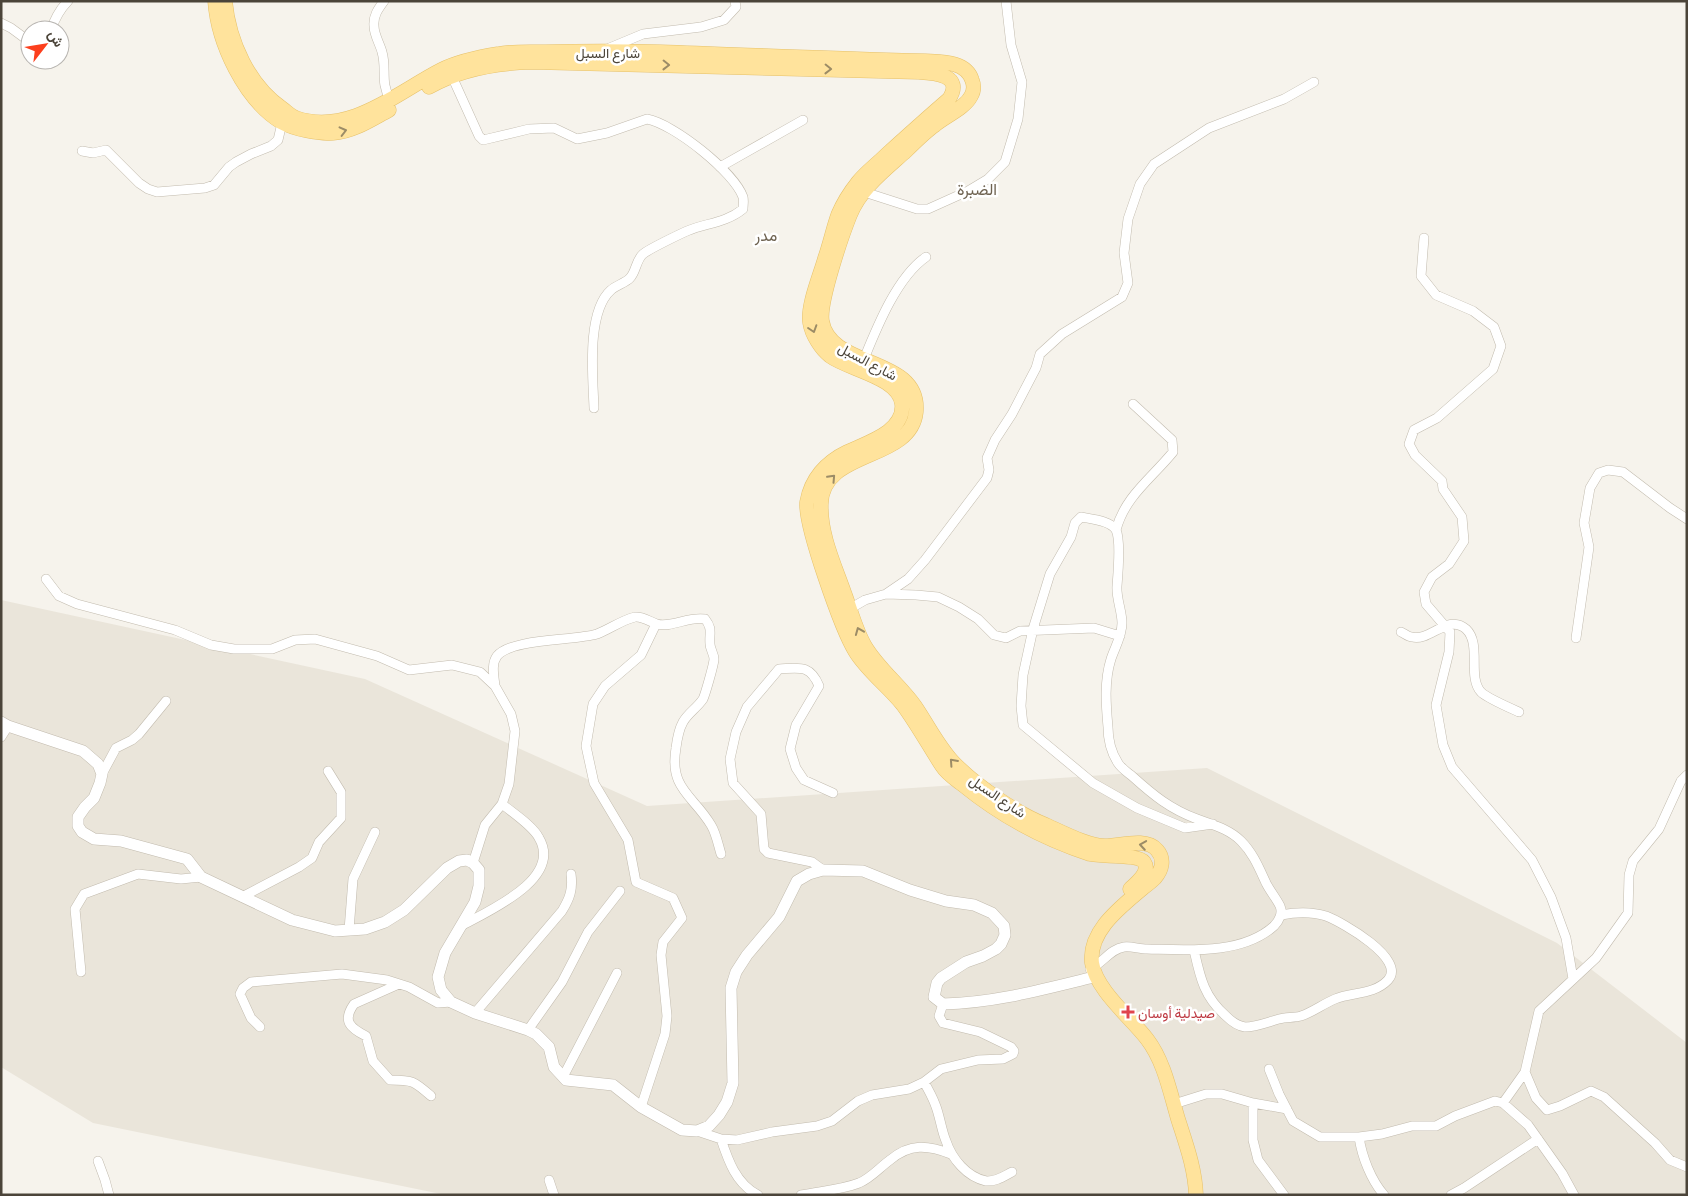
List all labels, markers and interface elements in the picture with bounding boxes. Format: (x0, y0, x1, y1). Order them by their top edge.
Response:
north arrow (20, 20, 70, 70)
text: ش (44, 26, 69, 50)
street label: شارع السبل (576, 43, 640, 64)
one-way arrow (662, 60, 670, 71)
one-way arrow (824, 64, 832, 75)
one-way arrow (339, 126, 348, 137)
district label: الضبرة (957, 178, 997, 200)
district label: مدر (754, 224, 777, 246)
one-way arrow (807, 324, 817, 333)
street label: شارع السبل (834, 338, 901, 386)
one-way arrow (826, 475, 835, 484)
one-way arrow (854, 627, 865, 636)
one-way arrow (950, 758, 959, 767)
street label: شارع السبل (965, 770, 1030, 824)
one-way arrow (1139, 840, 1148, 850)
place label: صيدلية أوسان (1138, 1003, 1215, 1022)
marker: صيدلية أوسان (1122, 1006, 1134, 1018)

